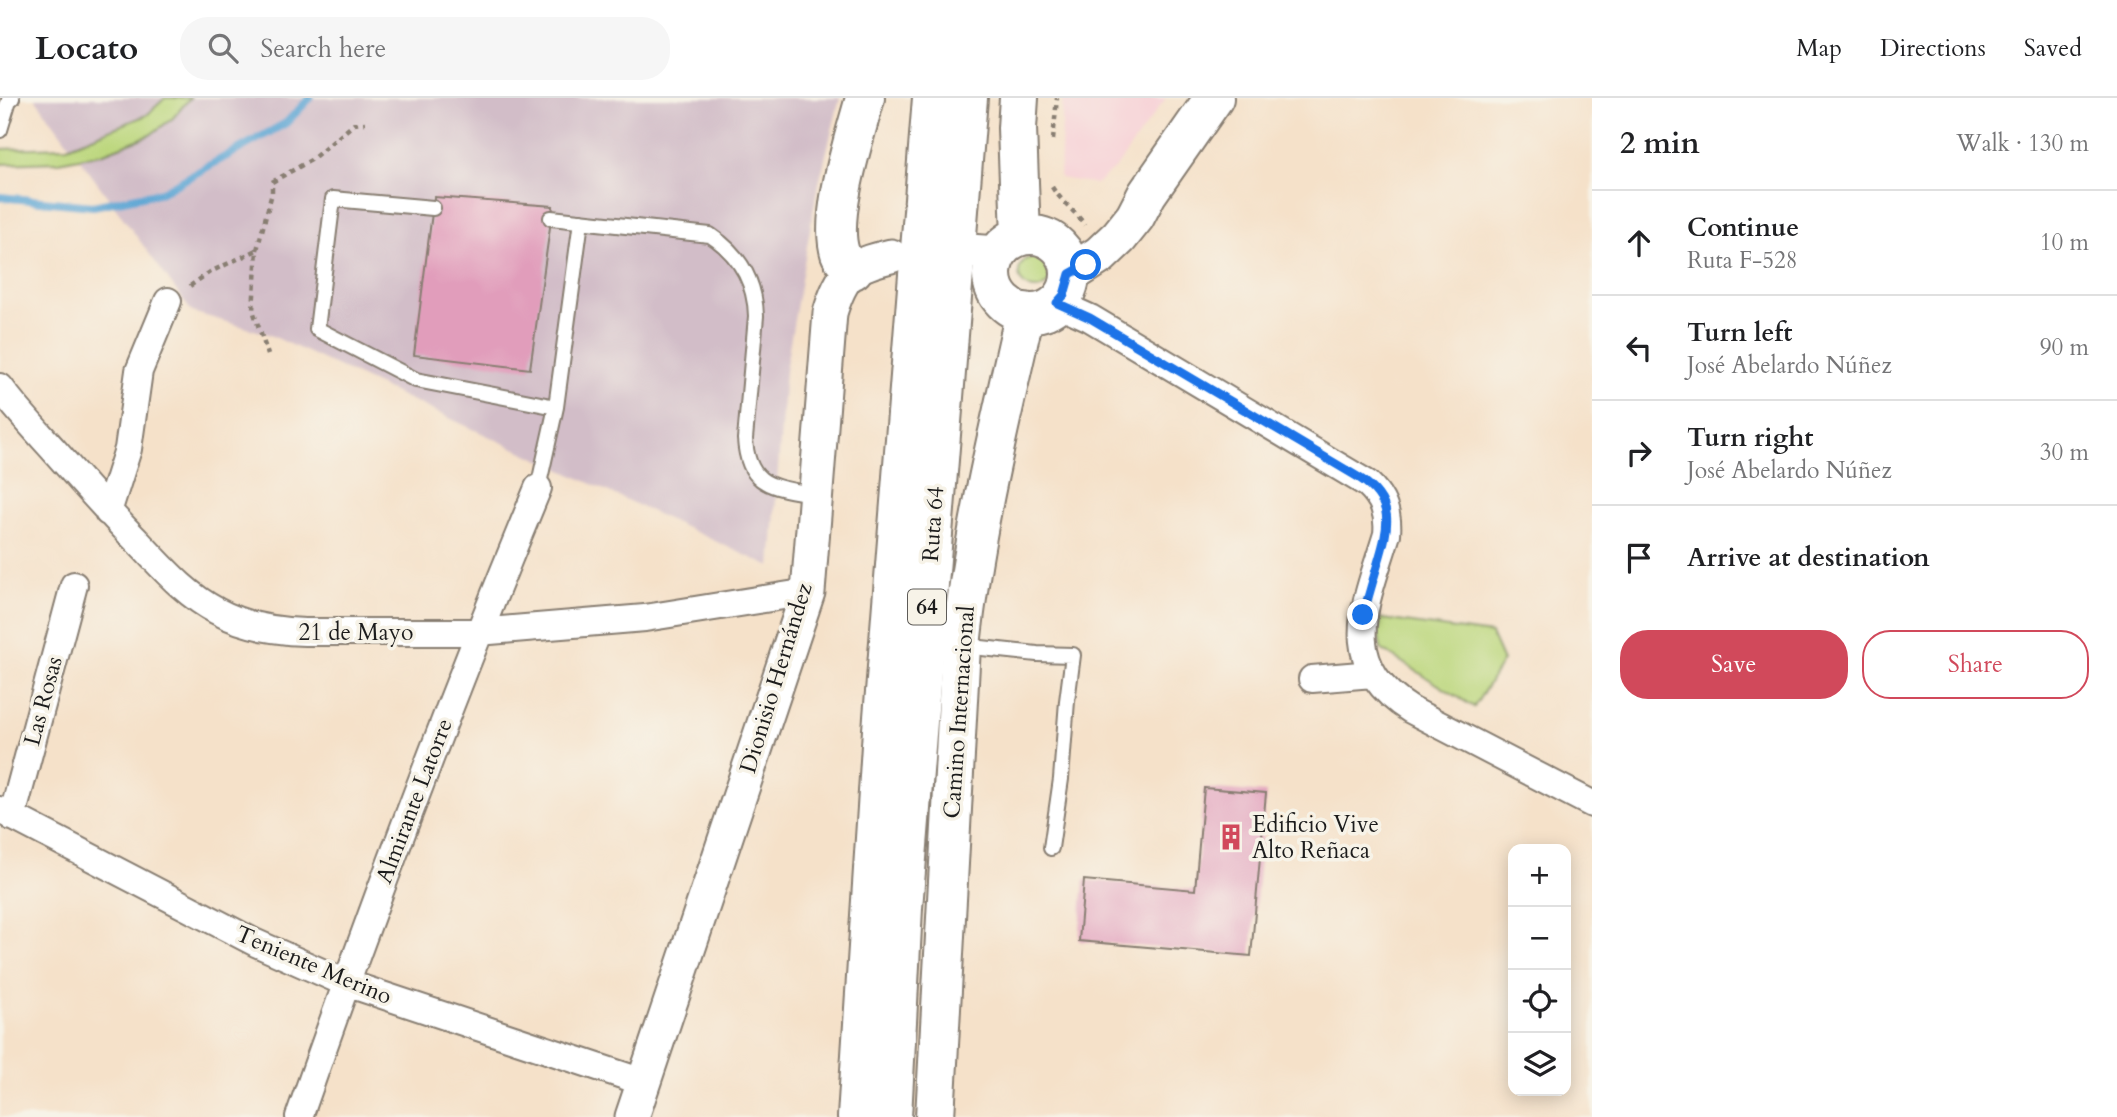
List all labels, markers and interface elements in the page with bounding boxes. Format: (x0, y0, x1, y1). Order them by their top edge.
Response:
search box (180, 17, 670, 80)
text: Locato (35, 26, 138, 71)
icon: search (204, 29, 242, 67)
text: Search here (260, 31, 386, 66)
text: Map (1796, 32, 1842, 65)
text: Directions (1880, 32, 1986, 65)
text: Saved (2024, 32, 2082, 65)
text: 2 min (1620, 123, 1700, 164)
text: Walk · 130 m (1956, 128, 2089, 159)
text: Continue (1687, 210, 1799, 245)
icon: ahead (1620, 224, 1658, 262)
text: 10 m (2040, 227, 2089, 258)
text: Ruta F-528 (1687, 245, 1798, 276)
route start (1070, 249, 1101, 280)
text: Turn left (1687, 315, 1792, 350)
icon: left (1620, 329, 1658, 367)
text: 90 m (2040, 332, 2089, 363)
text: José Abelardo Núñez (1687, 350, 1892, 381)
text: Turn right (1687, 420, 1814, 455)
icon: right (1620, 434, 1658, 472)
text: 30 m (2040, 437, 2089, 468)
text: José Abelardo Núñez (1687, 455, 1892, 486)
street label: Ruta 64 (915, 485, 951, 563)
icon: arrive (1620, 539, 1658, 577)
text: Arrive at destination (1687, 540, 1930, 575)
street label: Dionisio Hernández (732, 579, 820, 777)
road number: 64 (908, 589, 946, 624)
route end (1347, 599, 1378, 630)
street label: Camino Internacional (936, 604, 982, 820)
street label: 21 de Mayo (299, 617, 413, 648)
button: Save (1620, 630, 1848, 699)
button: Share (1862, 630, 2089, 699)
street label: Las Rosas (16, 653, 70, 749)
street label: Almirante Latorre (368, 714, 460, 888)
place label: Edificio Vive Alto Reñaca (1252, 809, 1379, 866)
building icon: Edificio Vive Alto Reñaca (1216, 822, 1246, 852)
map controls (1508, 844, 1571, 1096)
button: + (1508, 844, 1571, 907)
button: − (1508, 907, 1571, 970)
street label: Teniente Merino (231, 918, 397, 1012)
button: locate (1508, 970, 1571, 1033)
button: layers (1508, 1033, 1571, 1096)

